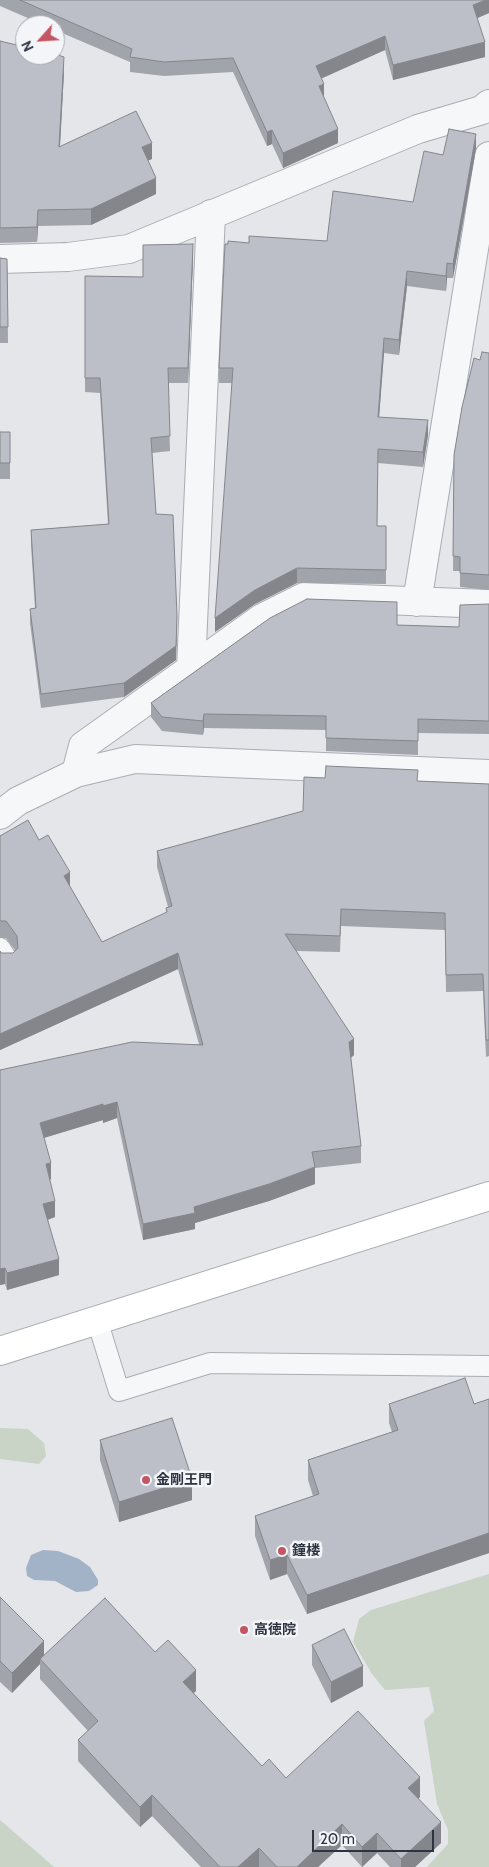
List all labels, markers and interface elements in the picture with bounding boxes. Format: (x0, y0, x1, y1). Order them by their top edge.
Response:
north arrow (15, 15, 65, 65)
text: N (17, 38, 38, 55)
place label: 金剛王門 (156, 1472, 212, 1488)
marker: 金剛王門 (140, 1474, 152, 1486)
place label: 鐘楼 (292, 1543, 320, 1559)
marker: 鐘楼 (276, 1545, 288, 1557)
place label: 高徳院 (254, 1622, 296, 1638)
marker: 高徳院 (238, 1624, 250, 1636)
scale bar (314, 1820, 436, 1852)
text: 20 m (320, 1830, 355, 1848)

